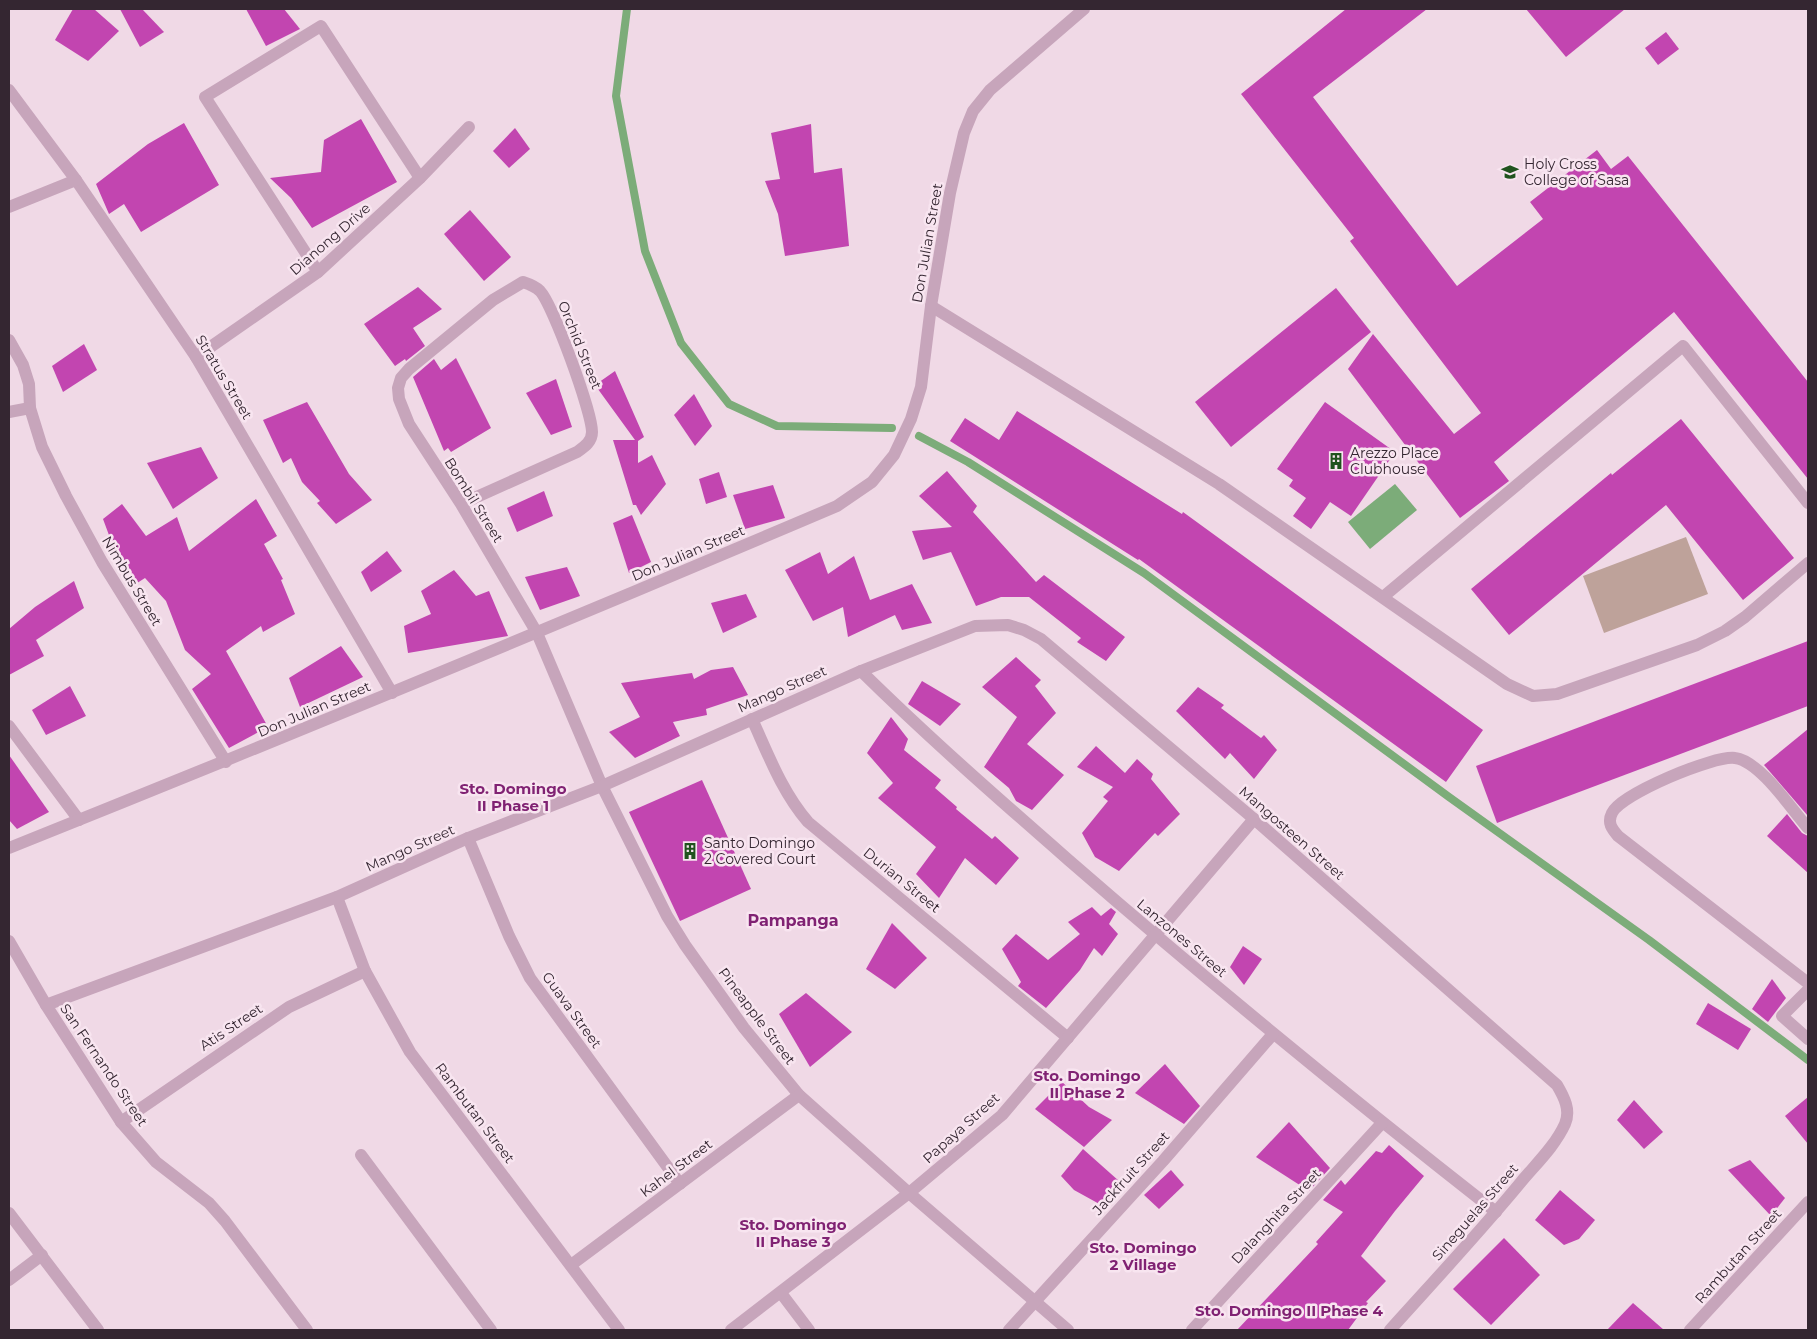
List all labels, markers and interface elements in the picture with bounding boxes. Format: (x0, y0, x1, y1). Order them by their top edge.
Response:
place label: Holy Cross College of Sasa (1524, 155, 1629, 189)
school or university icon: Holy Cross College of Sasa (1500, 162, 1520, 182)
street label: Don Julian Street (908, 181, 946, 304)
street label: Dianong Drive (286, 199, 374, 279)
street label: Orchid Street (554, 298, 606, 392)
street label: Stratus Street (192, 331, 256, 423)
place label: Arezzo Place Clubhouse (1350, 444, 1439, 478)
building icon: Arezzo Place Clubhouse (1326, 451, 1346, 471)
street label: Bombil Street (441, 454, 508, 546)
street label: Don Julian Street (629, 521, 748, 585)
street label: Nimbus Street (98, 533, 166, 630)
street label: Mango Street (735, 661, 830, 717)
street label: Don Julian Street (255, 677, 374, 741)
district label: Sto. Domingo II Phase 1 (460, 779, 567, 815)
street label: Mangosteen Street (1235, 782, 1349, 884)
street label: Mango Street (363, 820, 458, 876)
place label: Santo Domingo 2 Covered Court (704, 834, 816, 868)
building icon: Santo Domingo 2 Covered Court (680, 841, 700, 861)
street label: Durian Street (860, 843, 944, 917)
street label: Lanzones Street (1133, 895, 1231, 981)
district label: Pampanga (747, 911, 839, 930)
street label: Pineapple Street (715, 964, 800, 1068)
street label: Guava Street (538, 968, 606, 1052)
street label: Atis Street (196, 999, 266, 1055)
street label: San Fernando Street (56, 1000, 152, 1130)
street label: Rambutan Street (431, 1059, 519, 1167)
district label: Sto. Domingo II Phase 2 (1034, 1066, 1141, 1102)
street label: Papaya Street (919, 1089, 1003, 1167)
street label: Jackfruit Street (1088, 1127, 1174, 1219)
street label: Kahel Street (636, 1135, 716, 1201)
street label: Sineguelas Street (1428, 1160, 1522, 1264)
street label: Dalanghita Street (1227, 1164, 1325, 1267)
street label: Rambutan Street (1691, 1205, 1785, 1307)
district label: Sto. Domingo II Phase 3 (740, 1215, 847, 1251)
district label: Sto. Domingo 2 Village (1090, 1238, 1197, 1274)
district label: Sto. Domingo II Phase 4 (1195, 1301, 1384, 1320)

